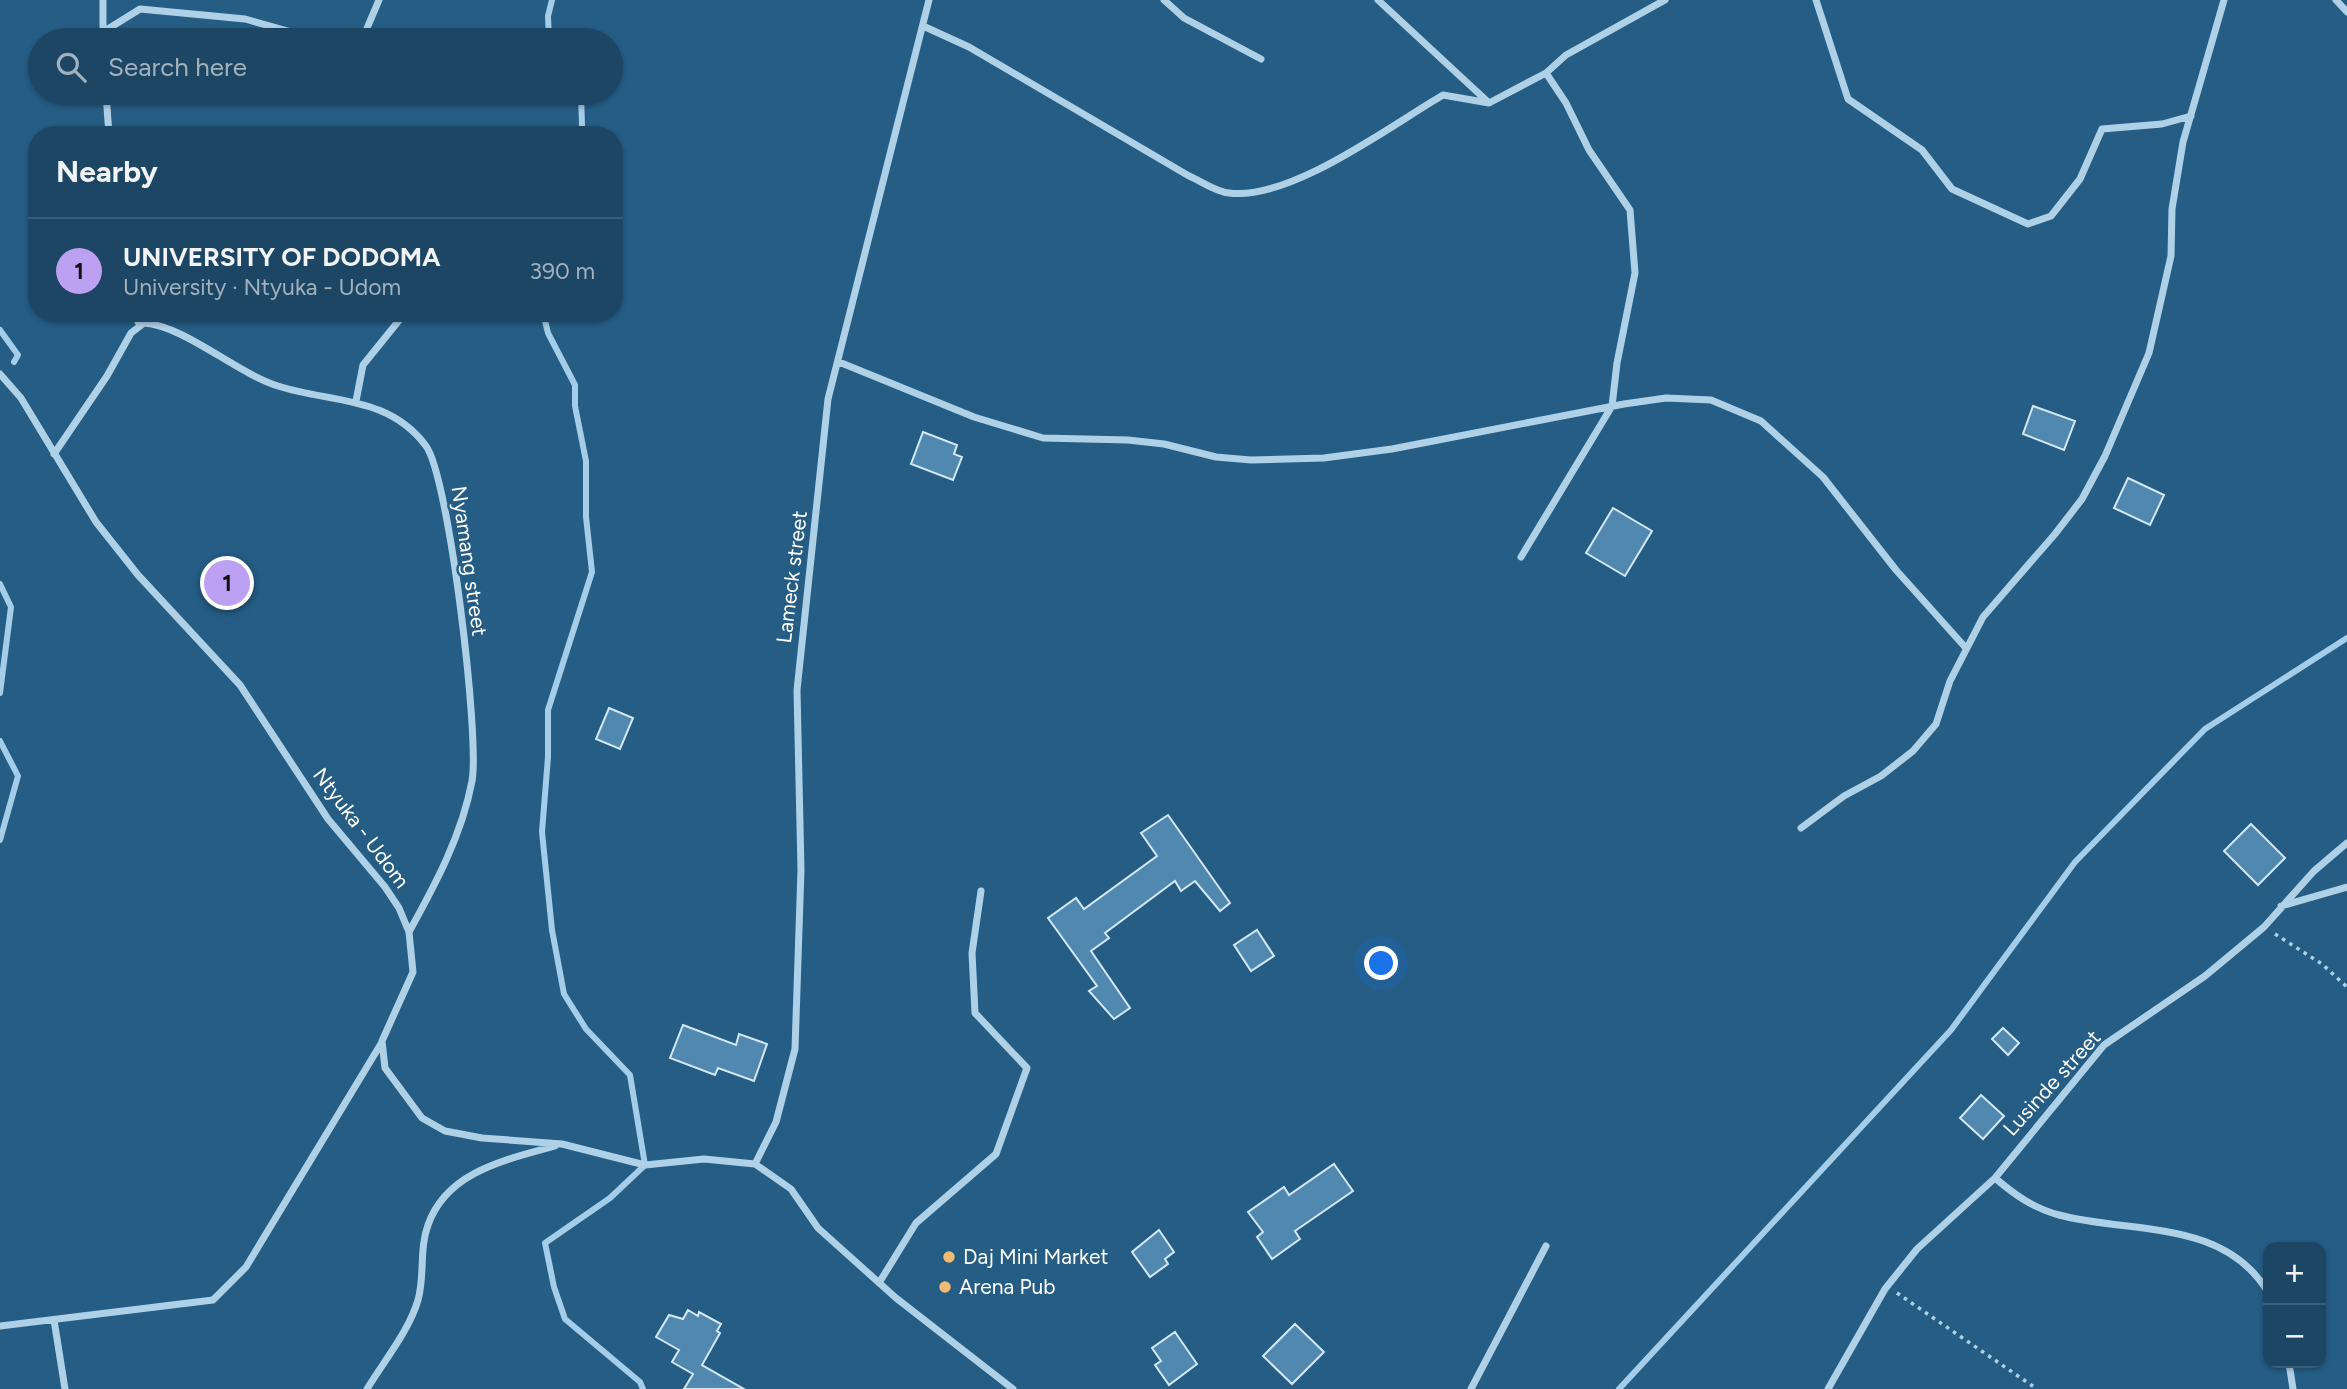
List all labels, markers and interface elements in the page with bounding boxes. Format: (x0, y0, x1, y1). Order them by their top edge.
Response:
search box (28, 28, 623, 105)
icon: search (52, 48, 90, 86)
text: Search here (108, 51, 247, 83)
text: Nearby (56, 153, 158, 190)
text: UNIVERSITY OF DODOMA (123, 241, 441, 273)
text: 1 (74, 257, 84, 285)
text: 390 m (529, 257, 595, 285)
text: University · Ntyuka - Udom (123, 273, 401, 301)
street label: Nyamang street (447, 484, 492, 638)
street label: Lameck street (771, 509, 812, 645)
pin: 1 (204, 557, 250, 609)
street label: Ntyuka - Udom (308, 763, 415, 893)
your location (1364, 946, 1398, 980)
street label: Lusinde street (1998, 1025, 2106, 1141)
map controls (2263, 1242, 2326, 1368)
button: + (2263, 1242, 2326, 1305)
place label: Daj Mini Market (963, 1244, 1108, 1269)
marker: Daj Mini Market (941, 1249, 957, 1265)
place label: Arena Pub (959, 1274, 1056, 1299)
marker: Arena Pub (937, 1279, 953, 1295)
button: − (2263, 1305, 2326, 1368)

